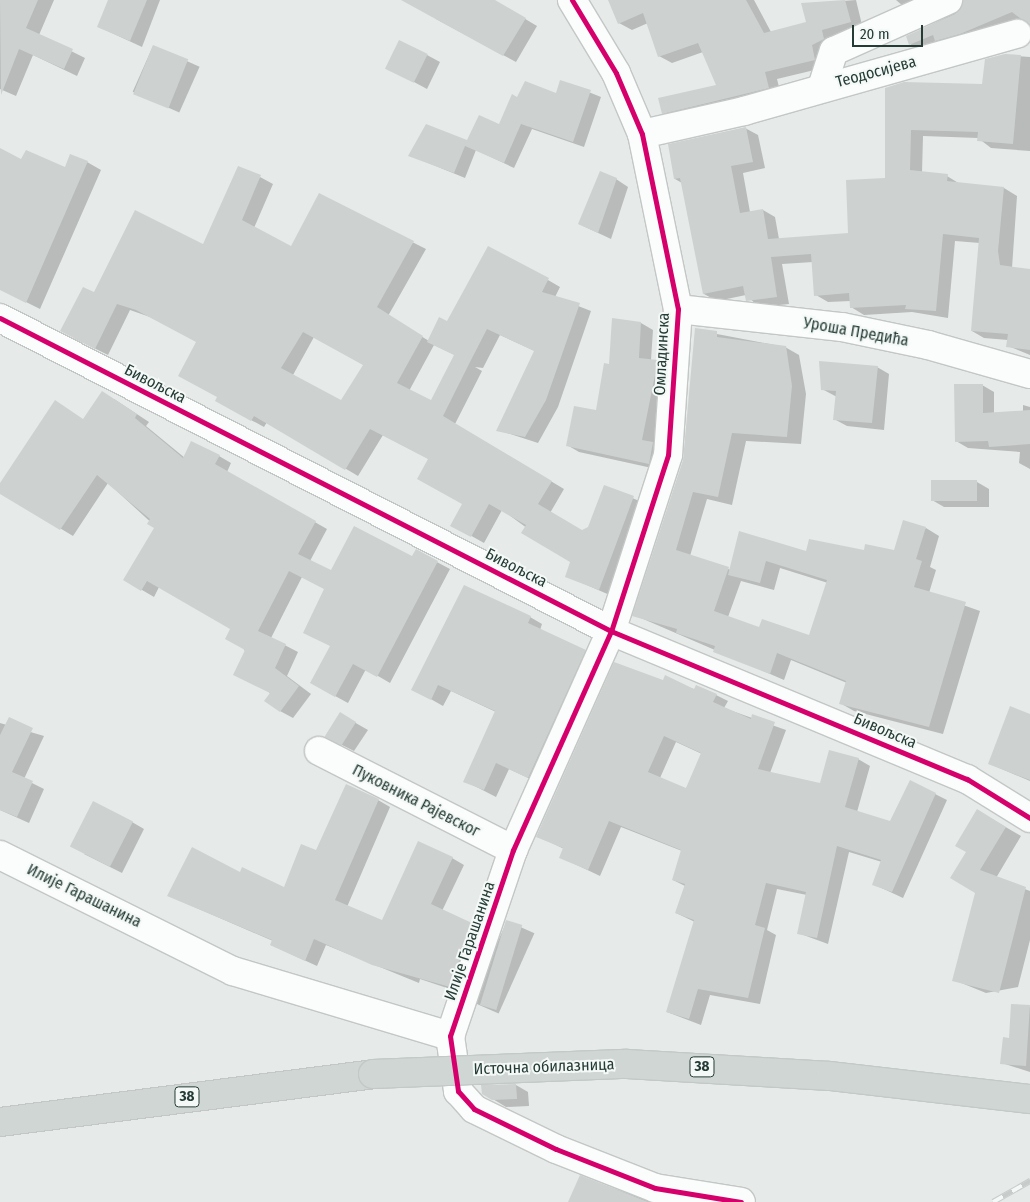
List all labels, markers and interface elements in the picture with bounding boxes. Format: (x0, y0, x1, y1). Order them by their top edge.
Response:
scale bar (855, 15, 926, 47)
text: 20 m (860, 25, 890, 43)
street label: Теодосијева (834, 52, 918, 92)
street label: Омладинска (650, 312, 674, 396)
street label: Уроша Предића (802, 313, 910, 351)
street label: Бивољска (121, 360, 189, 408)
street label: Бивољска (482, 544, 550, 592)
street label: Бивољска (851, 709, 919, 753)
street label: Пуковника Рајевског (349, 761, 483, 841)
street label: Илије Гарашанина (24, 860, 144, 932)
street label: Илије Гарашанина (441, 879, 499, 1003)
road number: 38 (688, 1054, 716, 1080)
street label: Источна обилазница (473, 1055, 615, 1079)
road number: 38 (173, 1084, 201, 1110)

